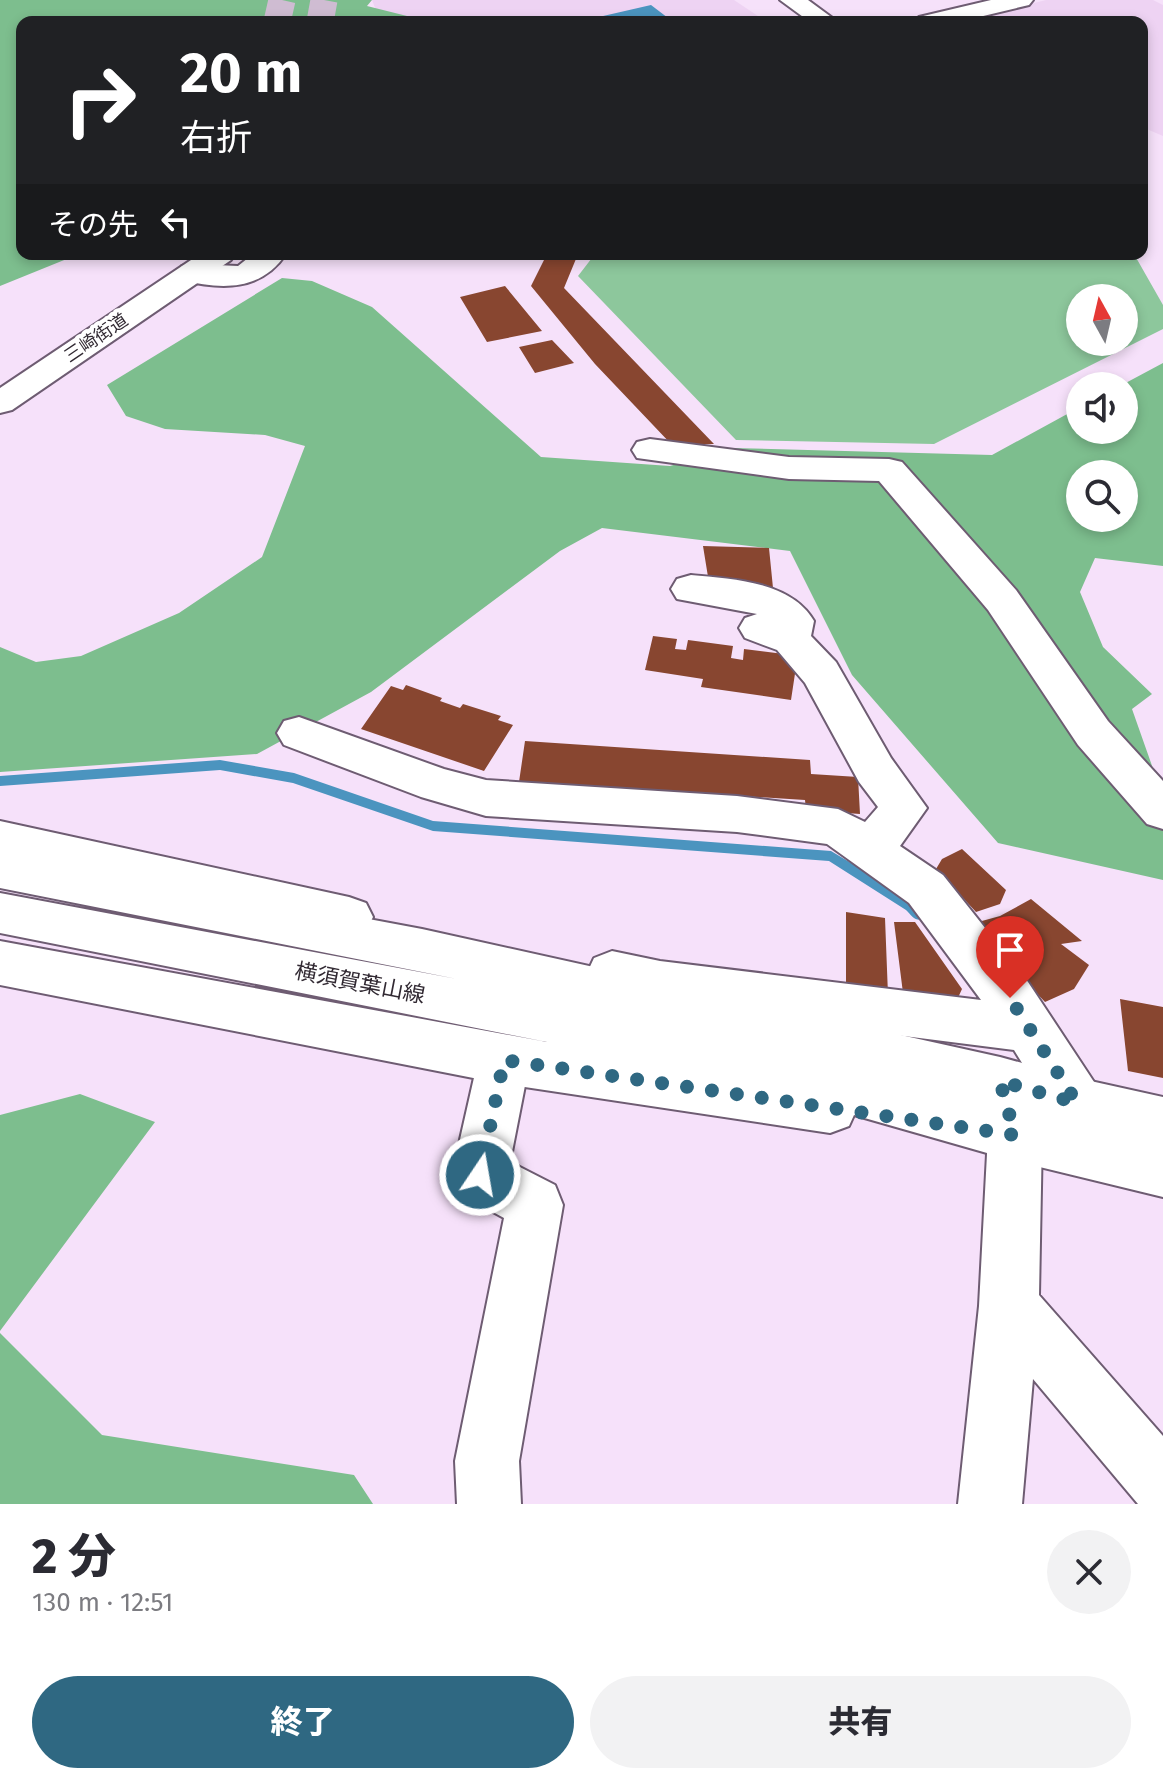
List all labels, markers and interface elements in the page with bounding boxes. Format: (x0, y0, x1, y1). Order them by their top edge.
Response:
text: 20 m (180, 40, 302, 107)
icon: right (48, 48, 152, 152)
text: 右折 (180, 116, 252, 160)
icon: left (154, 200, 198, 244)
text: その先 (48, 207, 138, 243)
north arrow (1066, 284, 1138, 356)
map controls (1066, 284, 1138, 532)
street label: 三崎街道 (60, 309, 132, 367)
button: sound (1066, 372, 1138, 444)
button: search (1066, 460, 1138, 532)
pin (976, 916, 1044, 998)
icon: arrive (988, 928, 1032, 972)
street label: 横須賀葉山線 (293, 957, 427, 1009)
position arrow (438, 1133, 522, 1217)
text: 2 分 (32, 1528, 116, 1586)
button: close (1047, 1530, 1131, 1614)
text: 130 m · 12:51 (32, 1587, 173, 1618)
button: 終了 (32, 1676, 574, 1768)
button: 共有 (590, 1676, 1131, 1768)

